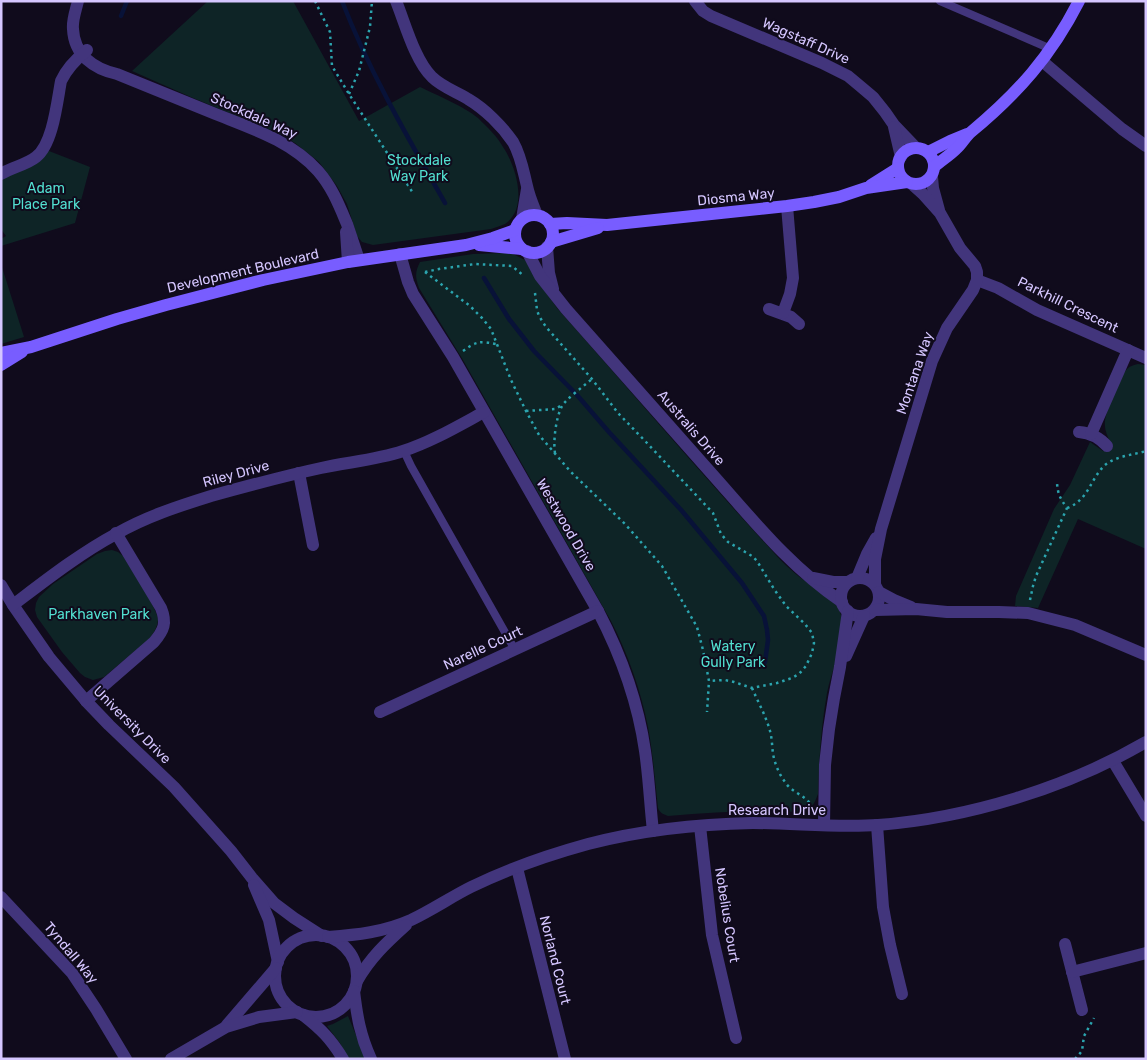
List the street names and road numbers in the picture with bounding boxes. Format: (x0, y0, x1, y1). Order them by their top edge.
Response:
street label: Wagstaff Drive (760, 14, 852, 68)
street label: Stockdale Way (208, 89, 300, 143)
street label: Diosma Way (696, 184, 776, 210)
street label: Development Boulevard (165, 245, 321, 297)
street label: Parkhill Crescent (1015, 273, 1122, 337)
street label: Montana Way (893, 329, 937, 417)
street label: Australis Drive (654, 387, 728, 469)
street label: Riley Drive (201, 457, 271, 491)
street label: Westwood Drive (533, 476, 599, 574)
street label: Narelle Court (441, 622, 526, 674)
street label: University Drive (90, 683, 174, 767)
street label: Research Drive (728, 802, 826, 819)
street label: Nobelius Court (711, 866, 743, 964)
street label: Norland Court (536, 914, 574, 1007)
street label: Tyndall Way (40, 919, 102, 988)

